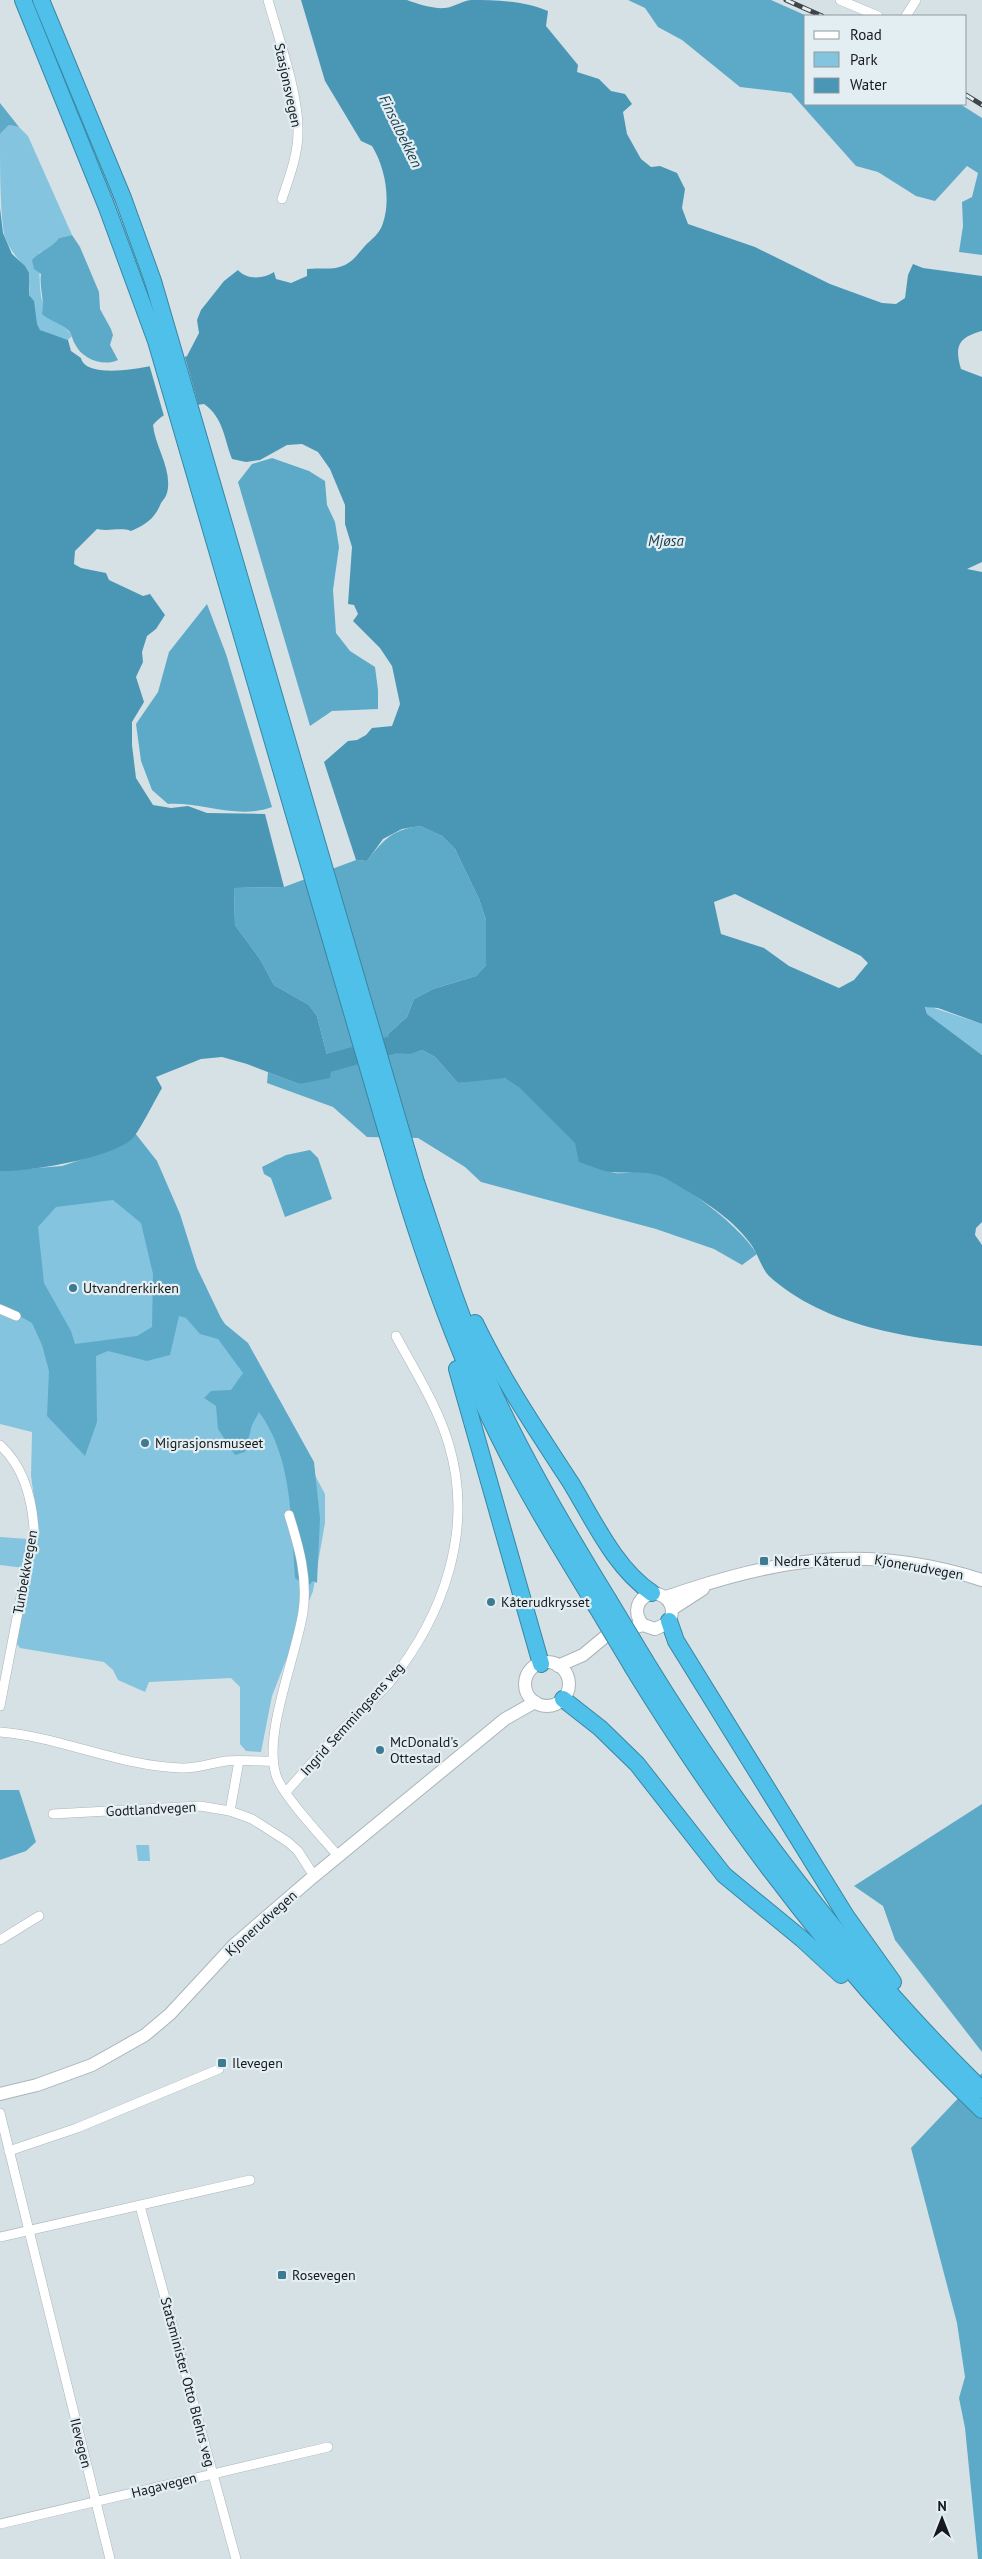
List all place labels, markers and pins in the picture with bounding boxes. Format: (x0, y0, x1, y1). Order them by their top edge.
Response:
place label: Utvandrerkirken (83, 1279, 179, 1297)
marker: Utvandrerkirken (67, 1282, 79, 1294)
place label: Migrasjonsmuseet (155, 1434, 264, 1452)
marker: Migrasjonsmuseet (139, 1437, 151, 1449)
place label: Nedre Kåterud (774, 1552, 861, 1570)
marker: Nedre Kåterud (758, 1555, 770, 1567)
place label: Kåterudkrysset (501, 1593, 590, 1611)
marker: Kåterudkrysset (485, 1596, 497, 1608)
place label: McDonald's Ottestad (390, 1733, 458, 1767)
marker: McDonald's Ottestad (374, 1744, 386, 1756)
place label: Ilevegen (232, 2054, 283, 2072)
marker: Ilevegen (216, 2057, 228, 2069)
place label: Rosevegen (292, 2266, 356, 2284)
marker: Rosevegen (276, 2269, 288, 2281)

